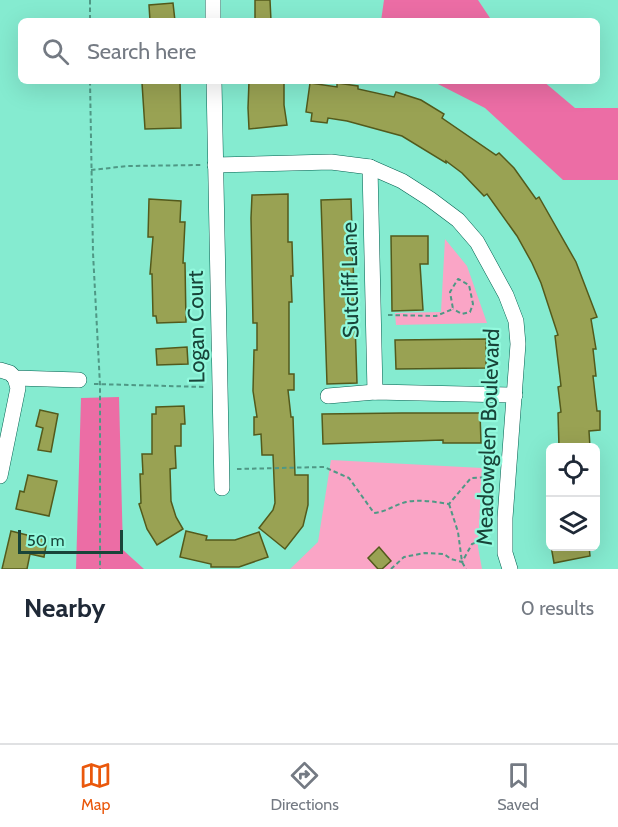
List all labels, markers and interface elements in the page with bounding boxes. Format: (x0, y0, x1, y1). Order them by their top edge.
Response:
search box (18, 18, 600, 84)
icon: search (39, 35, 72, 68)
text: Search here (87, 38, 196, 65)
street label: Sutcliff Lane (335, 222, 365, 338)
street label: Logan Court (182, 270, 210, 384)
street label: Meadowglen Boulevard (471, 328, 505, 546)
map controls (546, 443, 600, 551)
button: locate (546, 443, 600, 497)
button: layers (546, 497, 600, 551)
scale bar (18, 527, 123, 554)
text: 50 m (27, 531, 64, 550)
text: Nearby (24, 592, 105, 624)
text: 0 results (521, 596, 594, 620)
tab: Map (79, 759, 112, 814)
tab: Directions (271, 759, 339, 814)
tab: Saved (497, 759, 539, 814)

